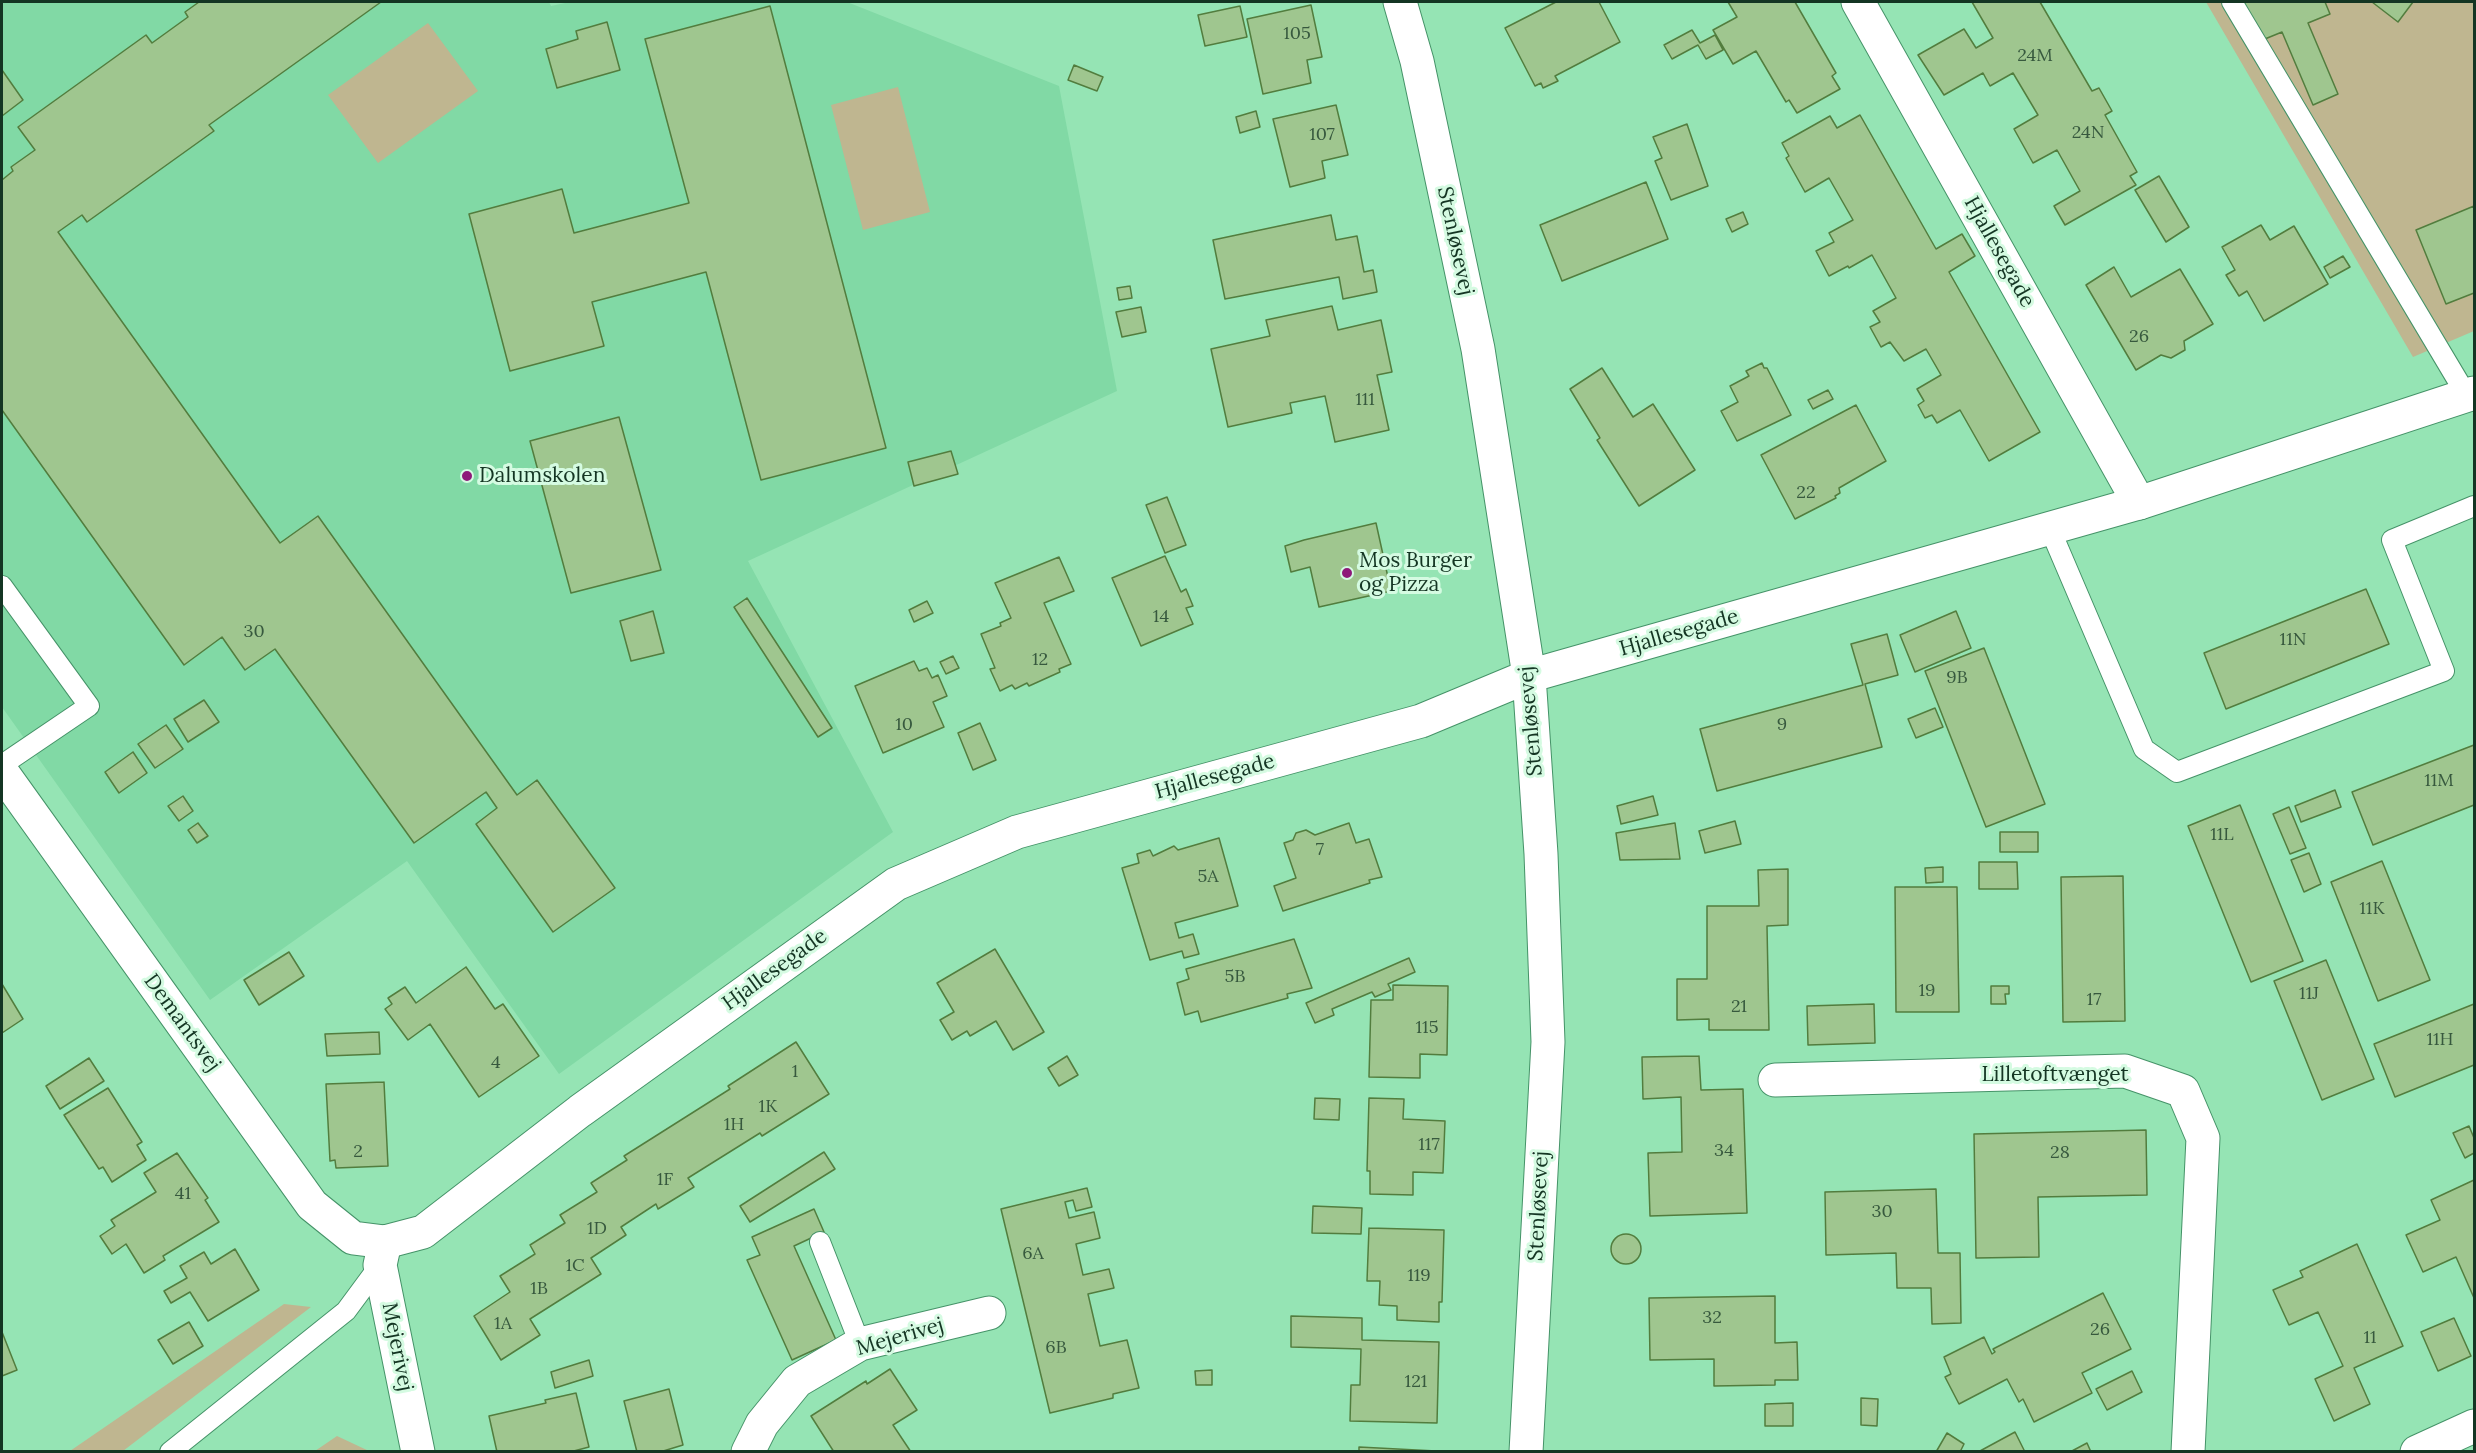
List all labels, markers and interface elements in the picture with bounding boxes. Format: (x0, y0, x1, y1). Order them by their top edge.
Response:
house number: 105 (1283, 23, 1311, 45)
house number: 24M (2017, 45, 2053, 67)
house number: 24N (2072, 122, 2104, 144)
house number: 107 (1309, 124, 1335, 146)
street label: Stenløsevej (1431, 184, 1479, 298)
street label: Hjallesegade (1958, 192, 2040, 312)
house number: 26 (2129, 326, 2149, 348)
house number: 111 (1355, 389, 1375, 411)
place label: Dalumskolen (479, 463, 605, 489)
marker: Dalumskolen (460, 469, 474, 483)
house number: 22 (1796, 482, 1816, 504)
place label: Mos Burger og Pizza (1359, 548, 1472, 598)
marker: Mos Burger og Pizza (1340, 566, 1354, 580)
street label: Hjallesegade (1617, 604, 1741, 662)
house number: 14 (1153, 606, 1169, 628)
house number: 30 (243, 621, 265, 643)
house number: 11N (2280, 629, 2306, 651)
house number: 12 (1032, 649, 1048, 671)
street label: Stenløsevej (1514, 665, 1548, 777)
house number: 9B (1946, 667, 1968, 689)
house number: 10 (895, 714, 913, 736)
house number: 9 (1777, 714, 1787, 736)
street label: Hjallesegade (1152, 749, 1278, 805)
house number: 11M (2424, 770, 2454, 792)
house number: 11L (2210, 824, 2234, 846)
house number: 7 (1316, 839, 1324, 861)
house number: 5A (1197, 866, 1219, 888)
house number: 11K (2359, 898, 2385, 920)
street label: Hjallesegade (718, 924, 832, 1016)
house number: 5B (1224, 966, 1246, 988)
street label: Demantsvej (138, 969, 226, 1077)
house number: 19 (1919, 980, 1935, 1002)
house number: 11J (2299, 983, 2319, 1005)
house number: 17 (2087, 989, 2101, 1011)
house number: 21 (1731, 996, 1747, 1018)
house number: 115 (1416, 1017, 1438, 1039)
house number: 11H (2426, 1029, 2454, 1051)
house number: 4 (491, 1052, 501, 1074)
house number: 1 (792, 1061, 798, 1083)
street label: Lilletoftvænget (1981, 1062, 2129, 1088)
house number: 1K (759, 1096, 777, 1118)
house number: 1H (724, 1114, 744, 1136)
house number: 117 (1418, 1134, 1440, 1156)
house number: 34 (1714, 1140, 1734, 1162)
house number: 2 (353, 1141, 363, 1163)
house number: 28 (2050, 1142, 2070, 1164)
street label: Stenløsevej (1524, 1150, 1554, 1262)
house number: 1F (657, 1169, 673, 1191)
house number: 41 (175, 1183, 191, 1205)
house number: 30 (1871, 1201, 1893, 1223)
house number: 1D (587, 1218, 607, 1240)
house number: 6A (1022, 1243, 1044, 1265)
house number: 1C (565, 1255, 585, 1277)
house number: 119 (1407, 1265, 1431, 1287)
house number: 1B (530, 1278, 548, 1300)
street label: Mejerivej (376, 1301, 418, 1393)
house number: 32 (1702, 1307, 1722, 1329)
house number: 1A (494, 1313, 512, 1335)
street label: Mejerivej (853, 1313, 947, 1361)
house number: 26 (2090, 1319, 2110, 1341)
house number: 11 (2363, 1327, 2377, 1349)
house number: 6B (1045, 1337, 1067, 1359)
house number: 121 (1405, 1371, 1427, 1393)

